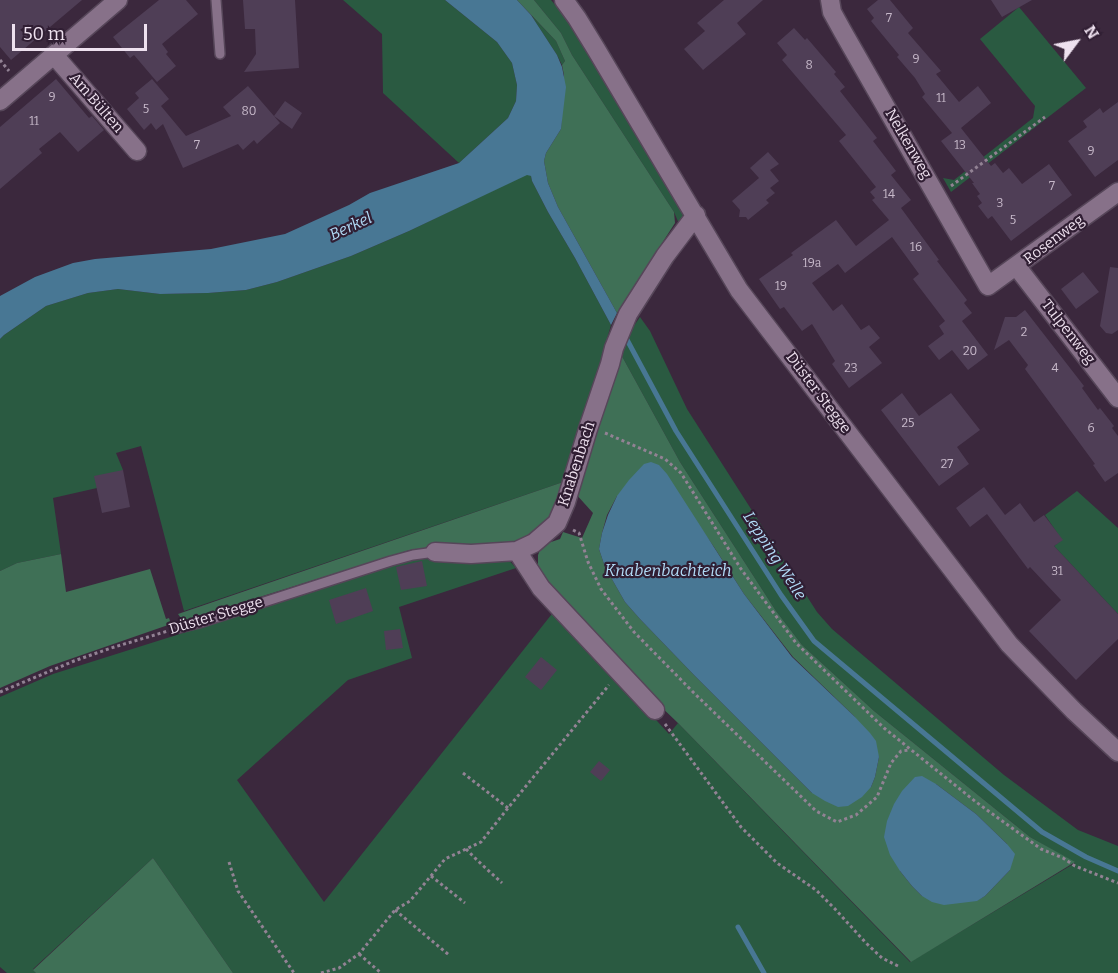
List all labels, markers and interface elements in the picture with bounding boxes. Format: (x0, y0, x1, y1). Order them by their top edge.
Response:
scale bar (15, 12, 150, 50)
house number: 7 (886, 12, 892, 26)
north arrow (1046, 12, 1106, 72)
text: N (1080, 22, 1103, 42)
text: 50 m (23, 23, 65, 45)
house number: 9 (912, 53, 920, 67)
house number: 8 (805, 59, 813, 73)
street label: Am Bülten (65, 69, 127, 137)
house number: 9 (48, 91, 56, 105)
house number: 11 (936, 92, 946, 106)
house number: 5 (143, 103, 149, 117)
house number: 80 (242, 105, 256, 119)
street label: Nelkenweg (881, 106, 935, 182)
house number: 11 (29, 115, 39, 129)
house number: 7 (194, 139, 200, 153)
house number: 13 (954, 139, 966, 153)
house number: 9 (1087, 145, 1095, 159)
house number: 7 (1049, 180, 1055, 194)
house number: 14 (883, 188, 895, 202)
house number: 3 (997, 197, 1003, 211)
water label: Berkel (327, 209, 375, 245)
street label: Rosenweg (1020, 211, 1088, 269)
house number: 5 (1010, 214, 1016, 228)
house number: 16 (910, 241, 922, 255)
house number: 19a (803, 257, 821, 271)
house number: 19 (775, 280, 787, 294)
street label: Tulpenweg (1037, 296, 1099, 368)
house number: 2 (1021, 326, 1027, 340)
house number: 20 (963, 345, 977, 359)
street label: Düster Stegge (782, 349, 854, 437)
house number: 23 (844, 362, 858, 376)
house number: 4 (1051, 362, 1059, 376)
house number: 25 (902, 417, 914, 431)
street label: Knabenbach (555, 419, 599, 509)
house number: 6 (1087, 422, 1095, 436)
house number: 27 (941, 458, 953, 472)
water label: Lepping Welle (738, 508, 810, 604)
water label: Knabenbachteich (605, 562, 731, 582)
house number: 31 (1051, 565, 1063, 579)
street label: Düster Stegge (167, 593, 265, 639)

